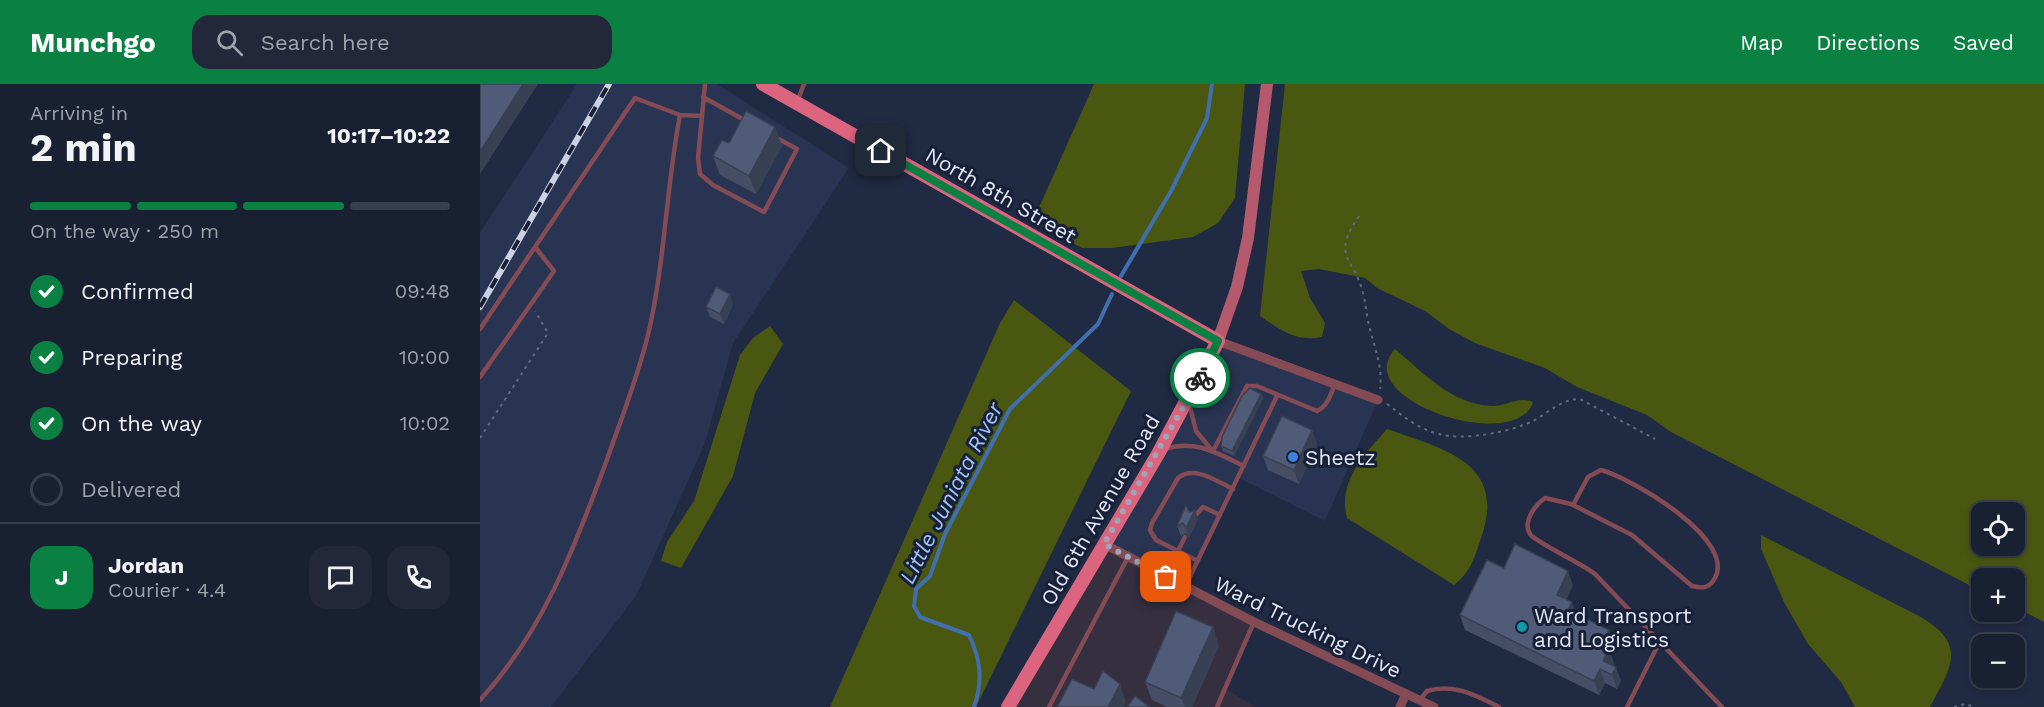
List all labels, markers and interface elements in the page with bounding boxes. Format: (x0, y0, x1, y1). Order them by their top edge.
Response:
search box (192, 15, 612, 69)
text: Munchgo (30, 26, 156, 59)
icon: search (213, 26, 246, 59)
text: Search here (261, 30, 390, 55)
text: Map (1740, 30, 1783, 55)
text: Directions (1816, 30, 1920, 55)
text: Saved (1953, 30, 2014, 55)
text: Arriving in (30, 101, 128, 125)
text: 10:17–10:22 (327, 123, 450, 148)
text: 2 min (30, 125, 137, 170)
pin (855, 125, 906, 176)
icon: home (864, 134, 897, 167)
street label: North 8th Street (921, 142, 1081, 248)
text: On the way · 250 m (30, 219, 219, 243)
icon: check (30, 275, 63, 308)
text: Confirmed (81, 279, 194, 304)
text: 09:48 (395, 279, 450, 303)
icon: check (30, 341, 63, 374)
text: Preparing (81, 345, 182, 370)
text: 10:00 (399, 345, 450, 369)
courier (1170, 348, 1230, 408)
icon: bike (1184, 362, 1217, 395)
water label: Little Juniata River (894, 397, 1008, 588)
icon: check (30, 407, 63, 440)
street label: Old 6th Avenue Road (1035, 410, 1165, 610)
text: On the way (81, 411, 202, 436)
text: 10:02 (400, 411, 450, 435)
place label: Sheetz (1305, 445, 1375, 470)
marker: Sheetz (1286, 450, 1300, 464)
text: Delivered (81, 477, 181, 502)
map controls (1971, 502, 2025, 688)
button: locate (1971, 502, 2025, 556)
button: chat (309, 546, 372, 609)
button: phone (387, 546, 450, 609)
pin (1140, 551, 1191, 602)
text: Jordan (108, 553, 184, 578)
icon: bag (1149, 560, 1182, 593)
text: J (55, 565, 68, 590)
button: + (1971, 568, 2025, 622)
street label: Ward Trucking Drive (1210, 571, 1406, 683)
text: Courier · 4.4 (108, 578, 226, 602)
place label: Ward Transport and Logistics (1534, 603, 1691, 652)
marker: Ward Transport and Logistics (1515, 620, 1529, 634)
button: − (1971, 634, 2025, 688)

